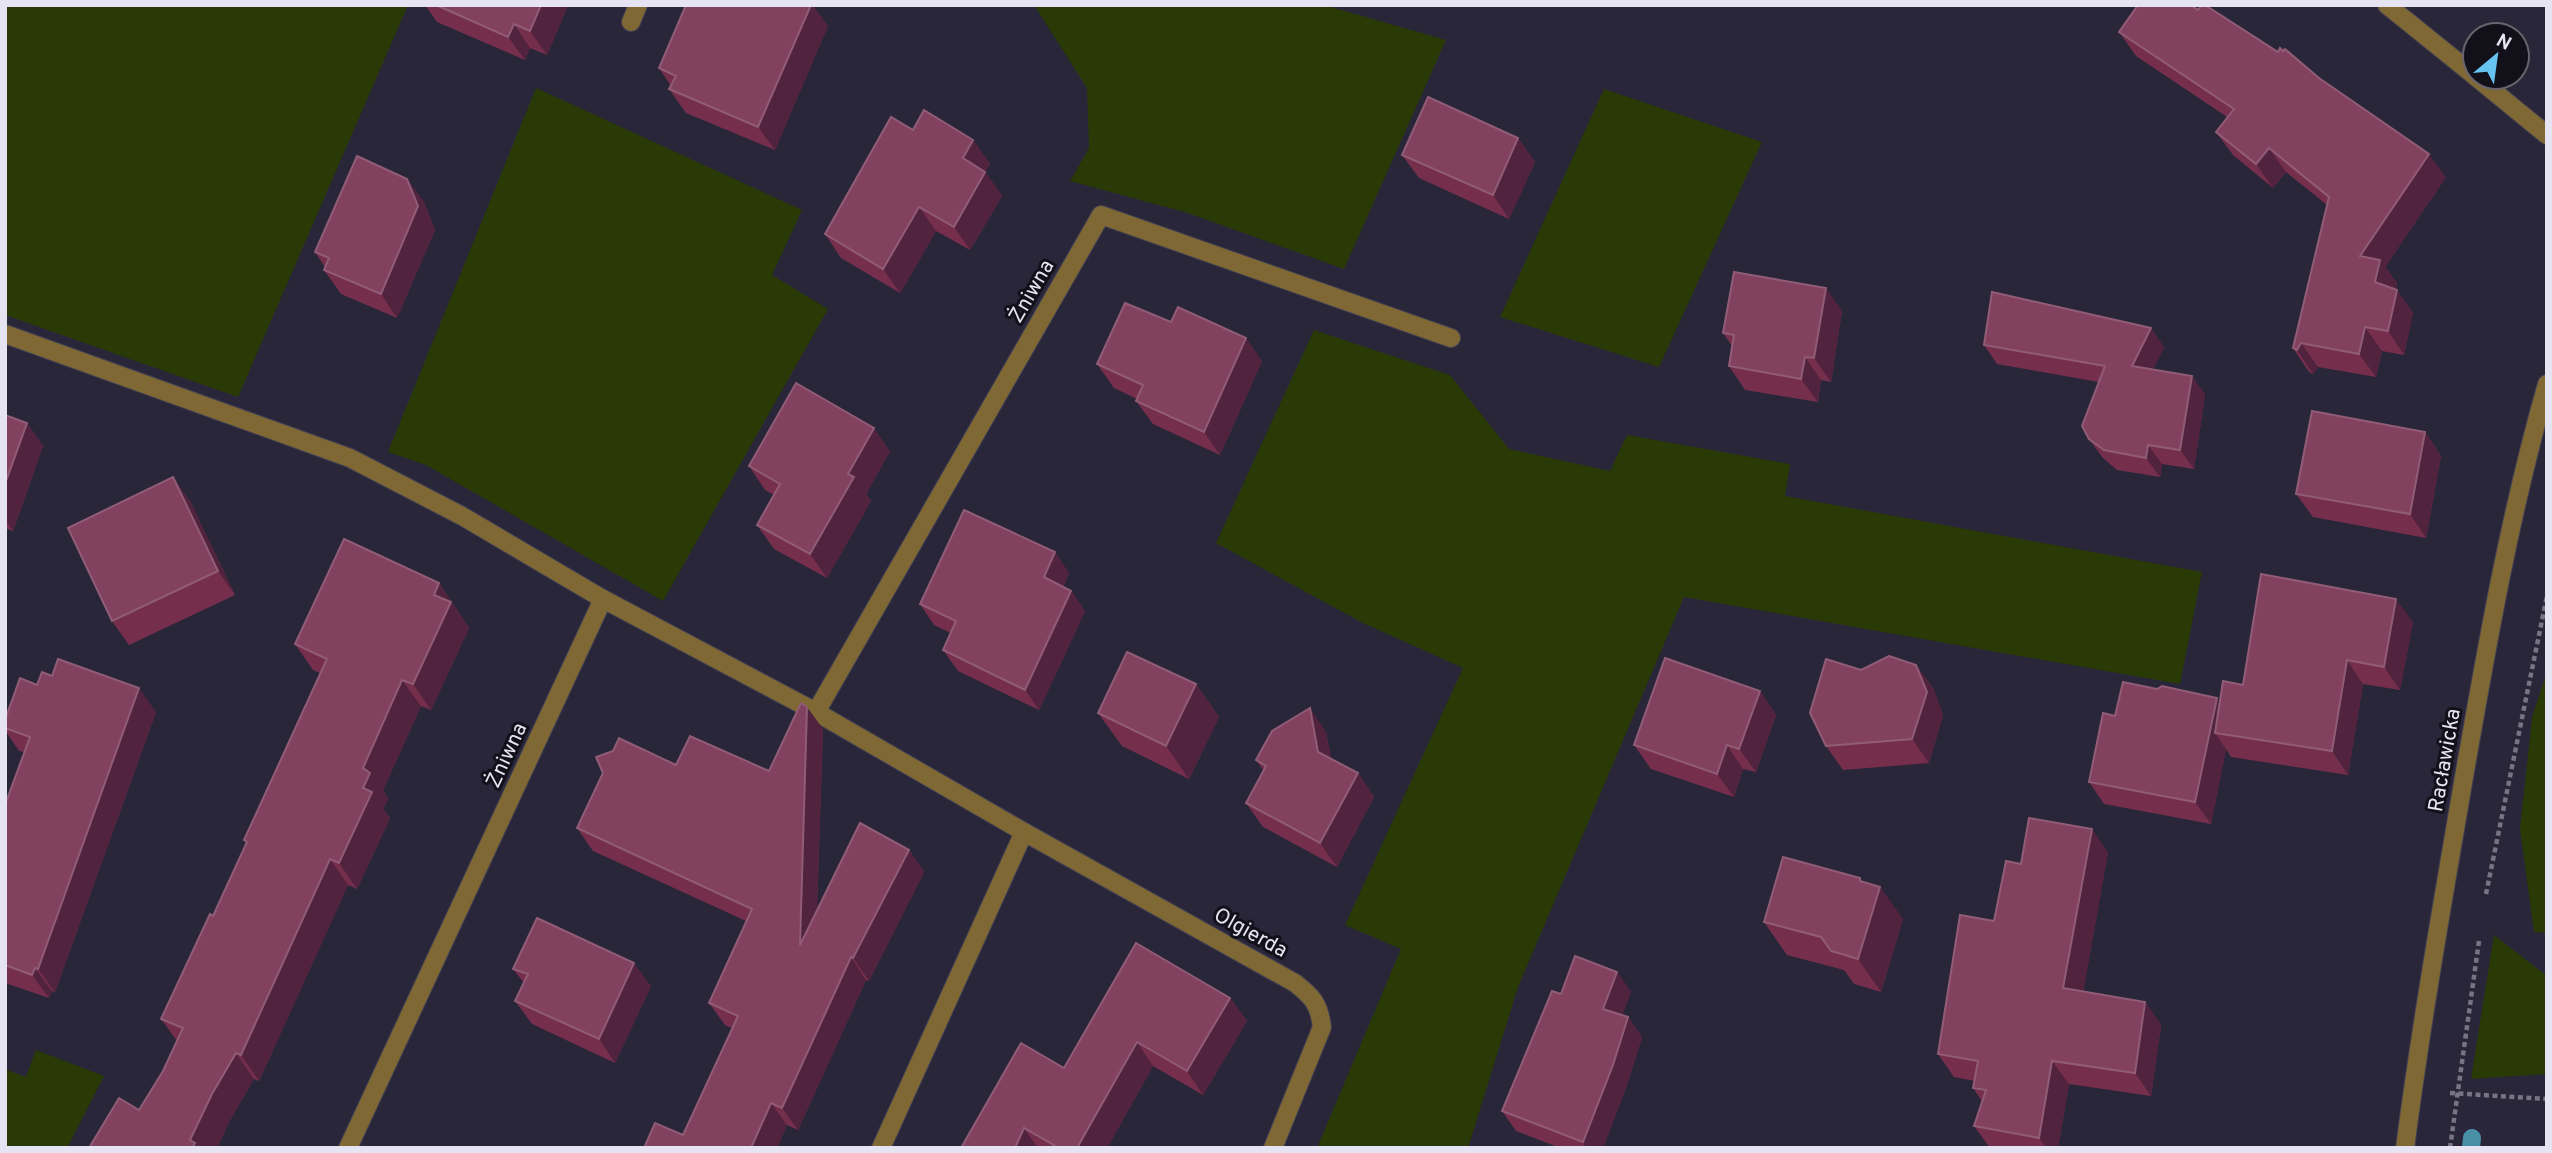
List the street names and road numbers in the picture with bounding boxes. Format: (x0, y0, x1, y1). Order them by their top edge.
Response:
street label: Żniwna (1003, 255, 1061, 328)
street label: Racławicka (2423, 706, 2468, 814)
street label: Żniwna (481, 719, 534, 793)
street label: Olgierda (1209, 902, 1292, 965)

